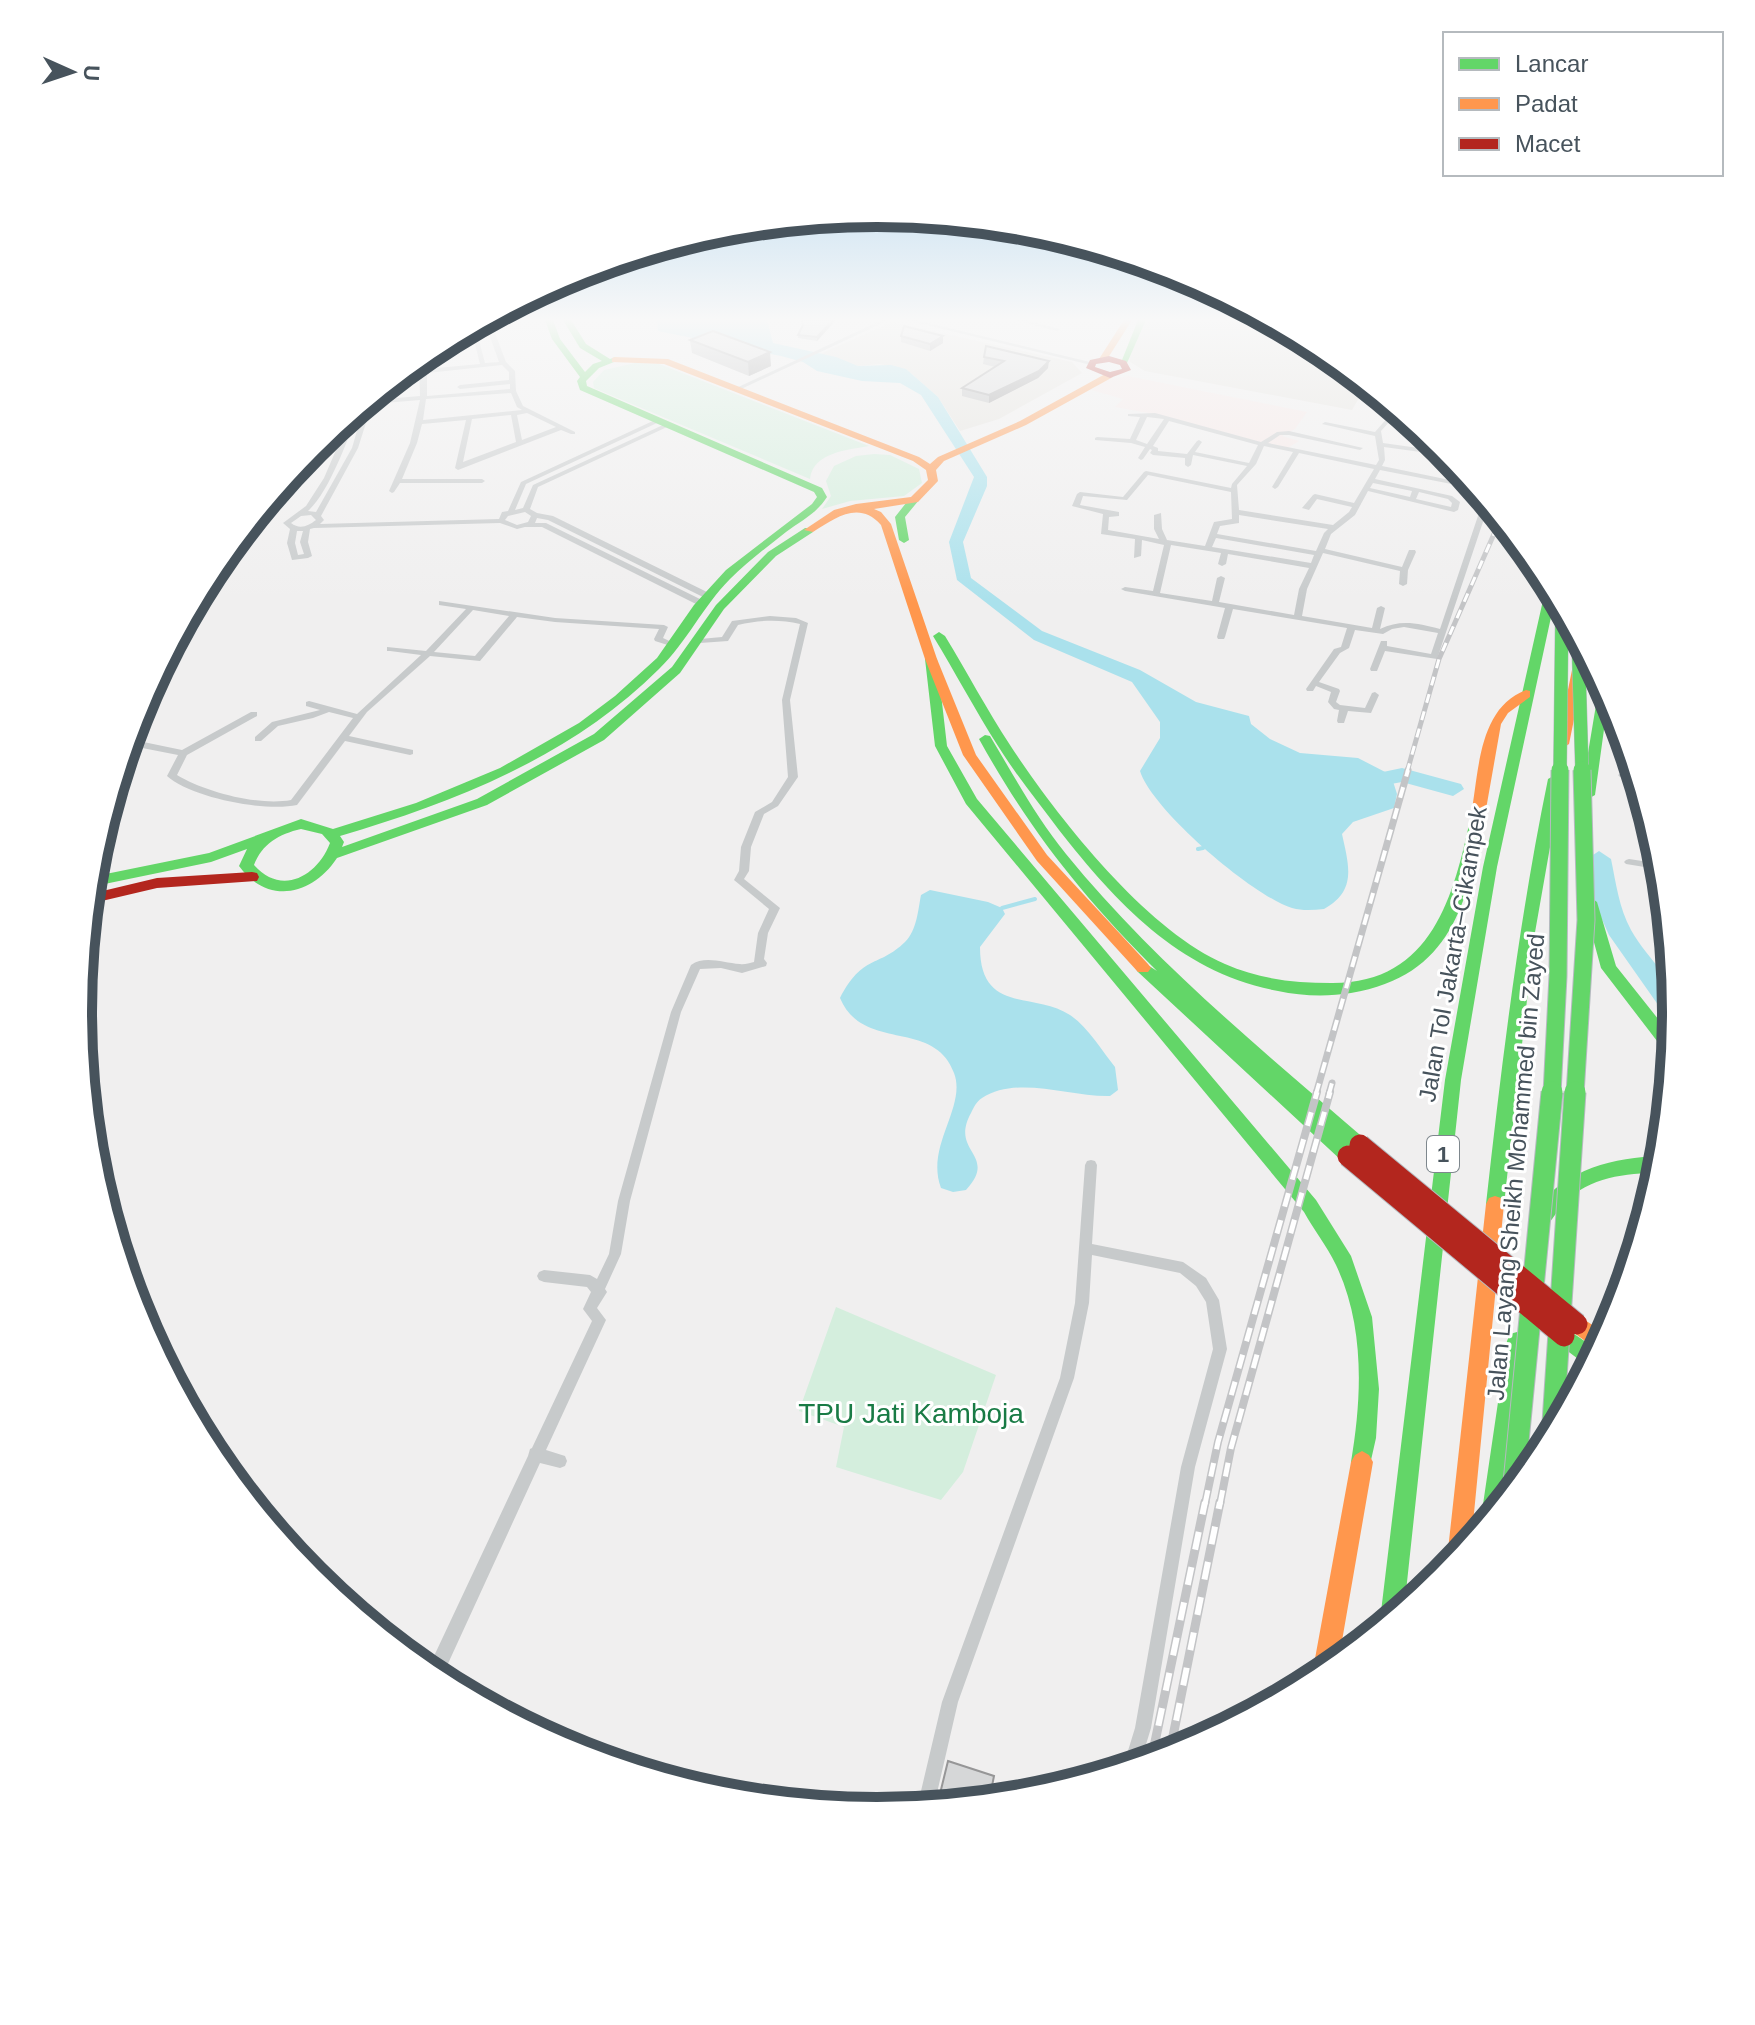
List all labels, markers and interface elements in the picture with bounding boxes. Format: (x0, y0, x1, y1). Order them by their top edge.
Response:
north arrow (32, 32, 112, 112)
legend (1443, 32, 1723, 176)
text: Lancar (1515, 50, 1588, 77)
text: U (79, 64, 104, 82)
text: Padat (1515, 90, 1578, 117)
text: Macet (1515, 130, 1581, 157)
street label: Jalan Tol Jakarta–Cikampek (1413, 803, 1492, 1104)
street label: Jalan Layang Sheikh Mohammed bin Zayed (1482, 933, 1549, 1401)
road number: 1 (1427, 1136, 1459, 1172)
park label: TPU Jati Kamboja (798, 1398, 1024, 1429)

